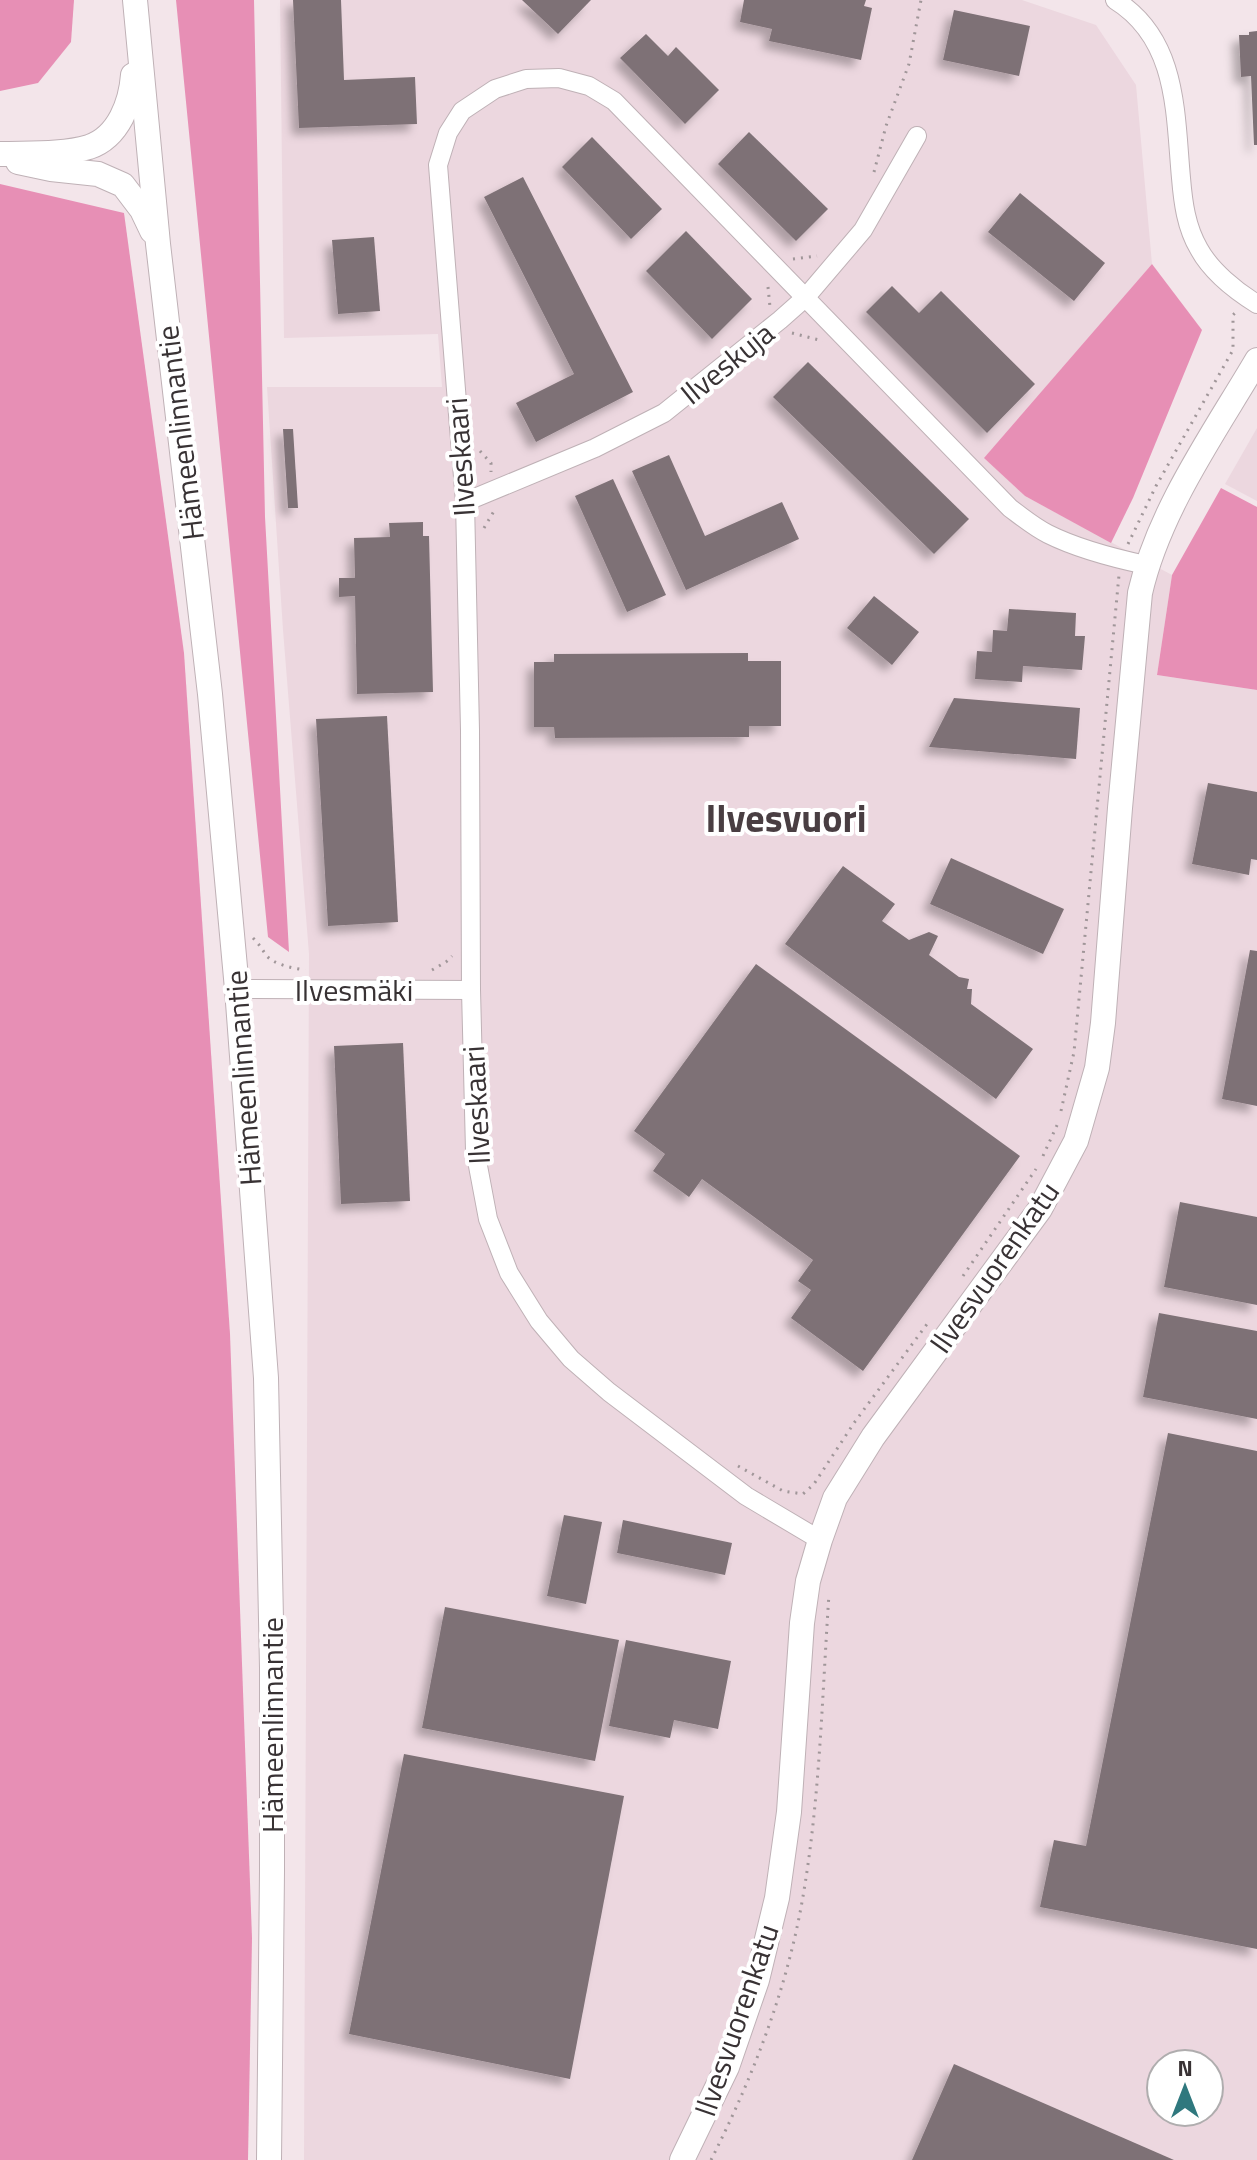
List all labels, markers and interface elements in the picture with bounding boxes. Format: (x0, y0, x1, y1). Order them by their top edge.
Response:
street label: Ilveskuja (670, 311, 784, 415)
street label: Hämeenlinnantie (144, 323, 216, 543)
street label: Ilveskaari (433, 396, 487, 518)
district label: Ilvesvuori (705, 789, 867, 847)
street label: Ilvesmäki (295, 967, 413, 1013)
street label: Hämeenlinnantie (213, 969, 273, 1187)
street label: Ilveskaari (450, 1044, 502, 1166)
street label: Ilvesvuorenkatu (918, 1172, 1070, 1362)
street label: Hämeenlinnantie (249, 1617, 295, 1833)
street label: Ilvesvuorenkatu (682, 1918, 790, 2122)
north arrow (1145, 2048, 1225, 2128)
text: N (1177, 2051, 1193, 2085)

